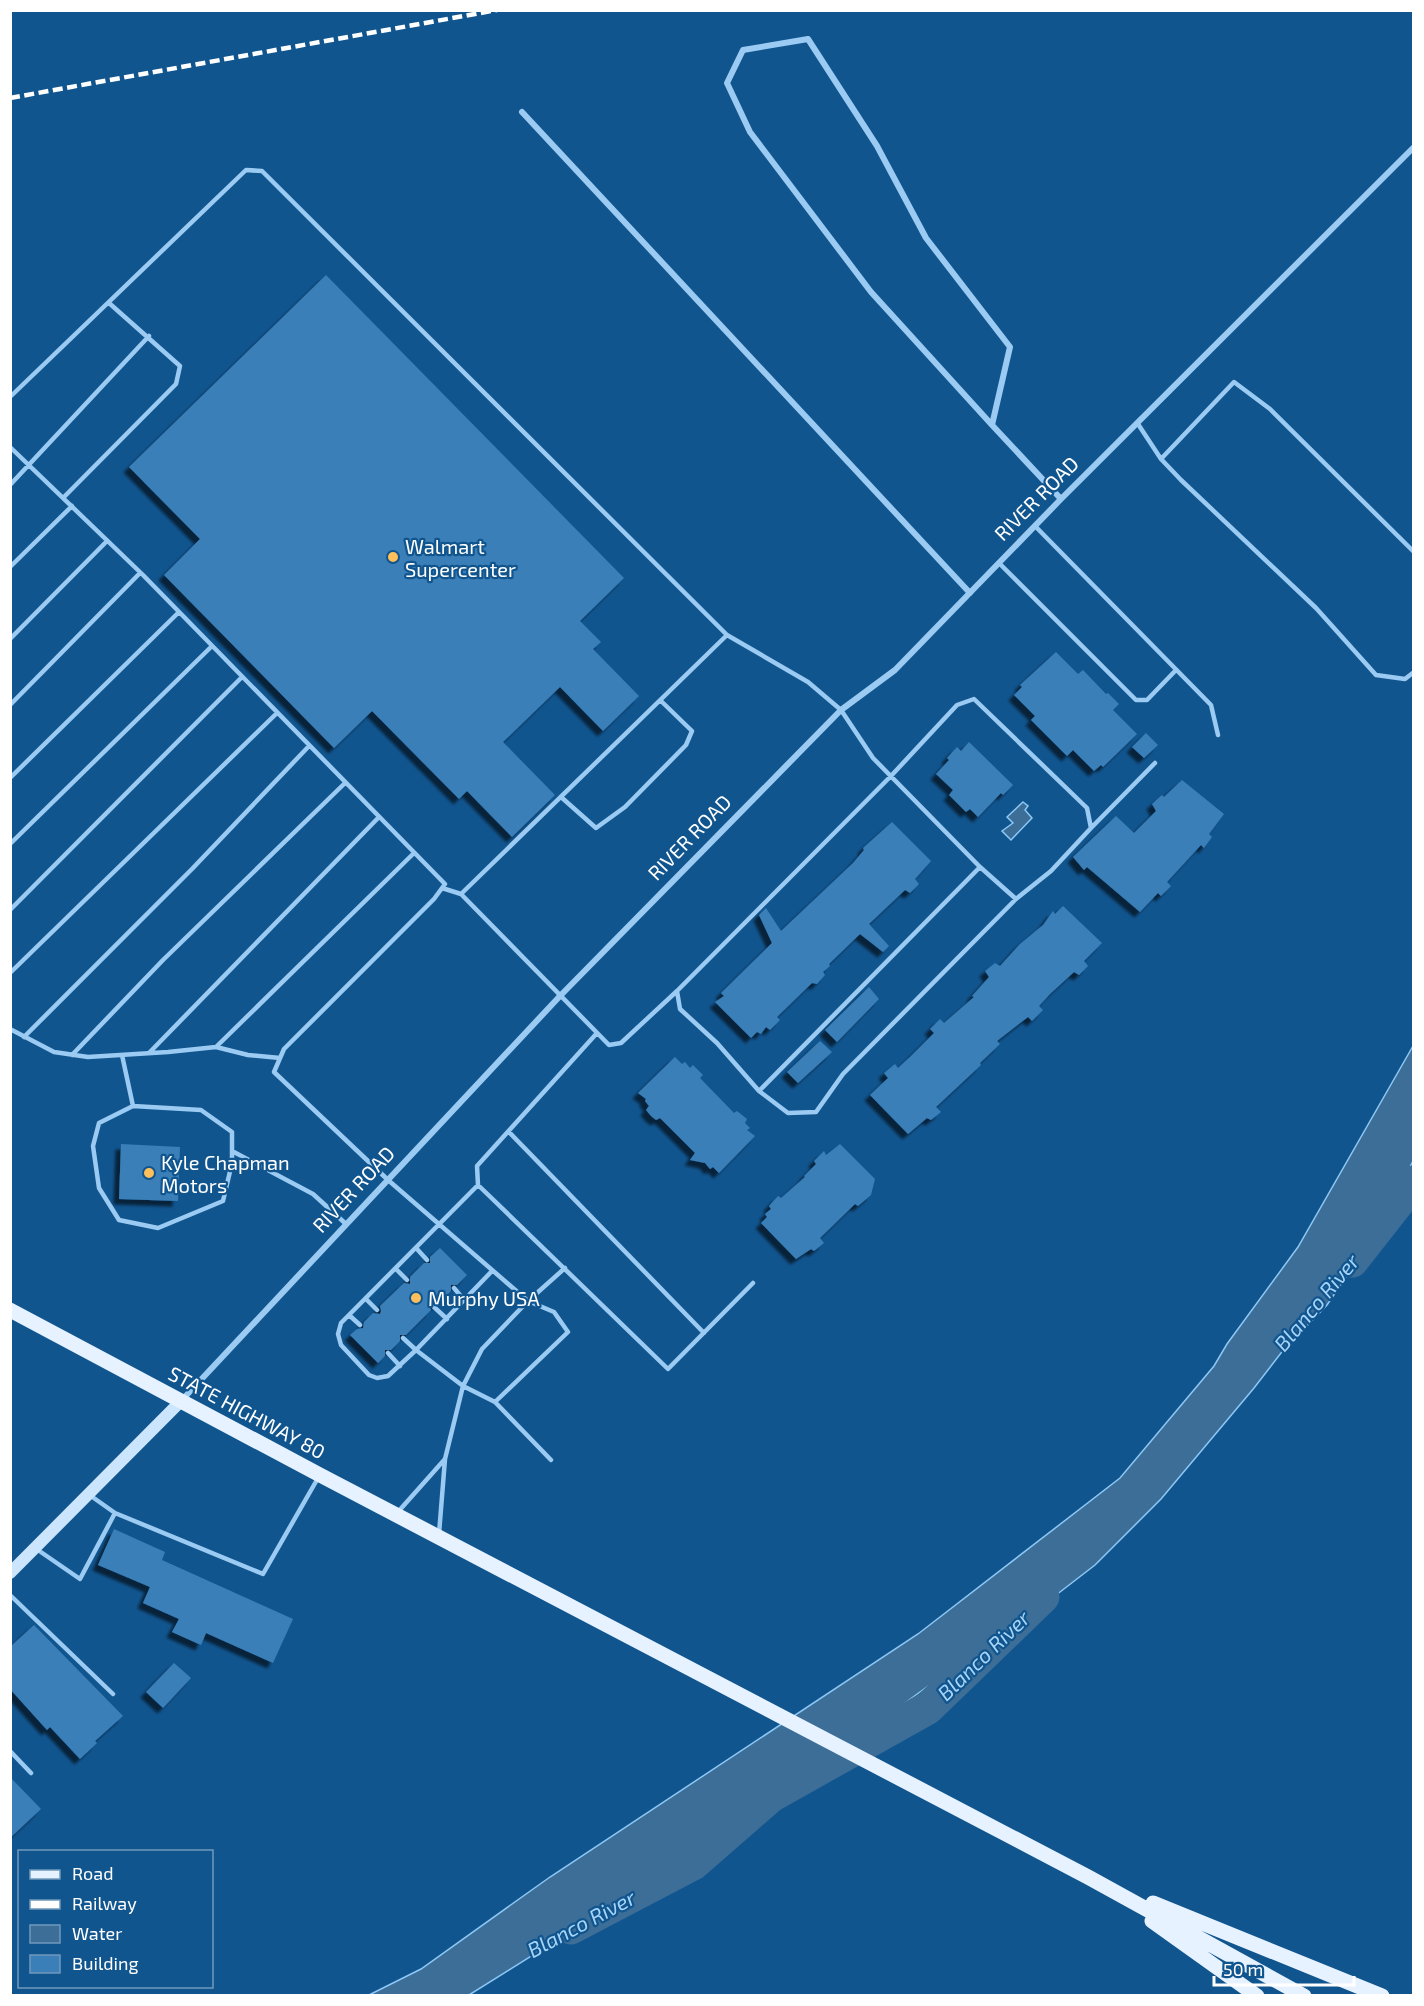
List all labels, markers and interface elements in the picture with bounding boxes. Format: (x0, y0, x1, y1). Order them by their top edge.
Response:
street label: RIVER ROAD (989, 451, 1083, 545)
place label: Walmart Supercenter (405, 534, 516, 581)
marker: Walmart Supercenter (386, 550, 400, 564)
street label: RIVER ROAD (642, 789, 736, 885)
street label: RIVER ROAD (307, 1141, 399, 1237)
place label: Kyle Chapman Motors (161, 1150, 290, 1197)
marker: Kyle Chapman Motors (142, 1166, 156, 1180)
water label: Blanco River (1268, 1248, 1364, 1356)
place label: Murphy USA (428, 1286, 540, 1310)
marker: Murphy USA (409, 1291, 423, 1305)
street label: STATE HIGHWAY 80 (165, 1361, 329, 1463)
water label: Blanco River (932, 1604, 1035, 1705)
legend (18, 1850, 213, 1988)
text: Road (72, 1862, 113, 1884)
water label: Blanco River (523, 1884, 640, 1962)
text: Railway (72, 1892, 137, 1914)
text: Water (72, 1922, 122, 1944)
scale bar (1214, 1949, 1354, 1987)
text: Building (72, 1952, 139, 1974)
text: 50 m (1223, 1958, 1263, 1980)

